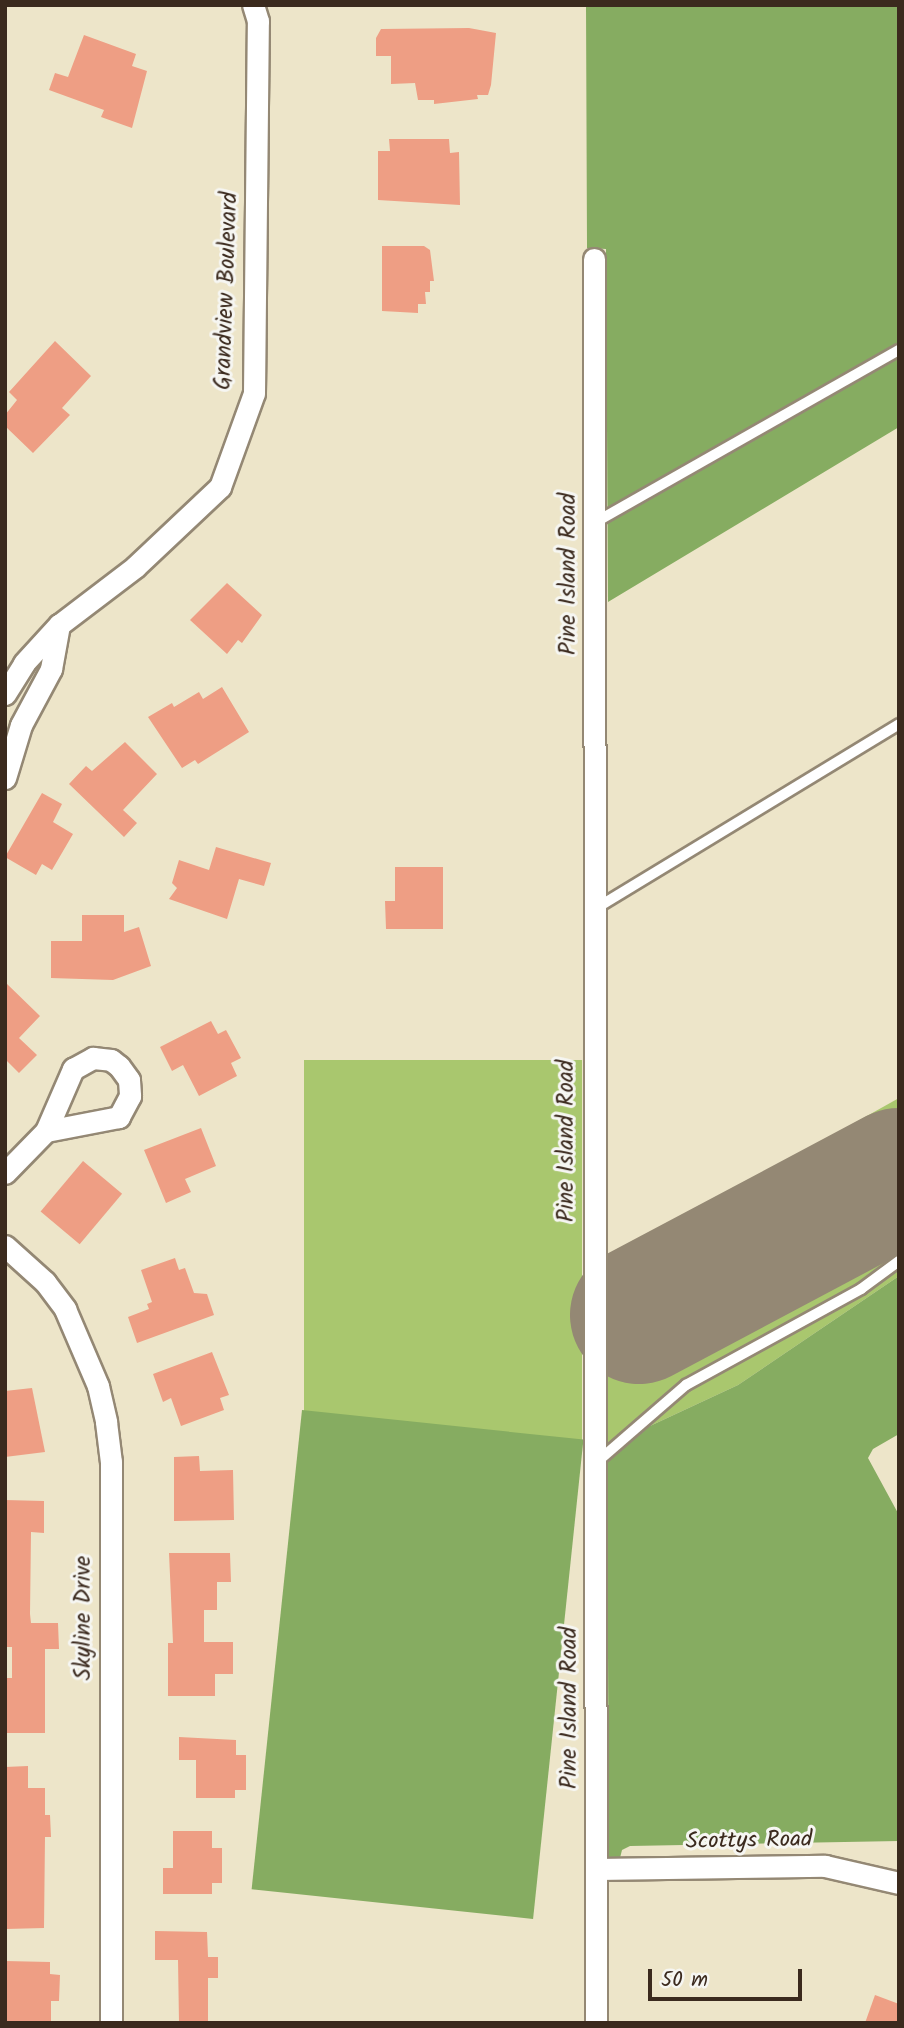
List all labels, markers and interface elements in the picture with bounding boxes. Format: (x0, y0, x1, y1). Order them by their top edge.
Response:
street label: Grandview Boulevard (210, 192, 244, 390)
street label: Pine Island Road (555, 493, 583, 655)
street label: Pine Island Road (553, 1060, 581, 1222)
street label: Skyline Drive (70, 1556, 98, 1680)
street label: Pine Island Road (556, 1627, 584, 1789)
street label: Scottys Road (685, 1826, 813, 1856)
scale bar (652, 1954, 806, 1998)
text: 50 m (661, 1964, 708, 1997)

